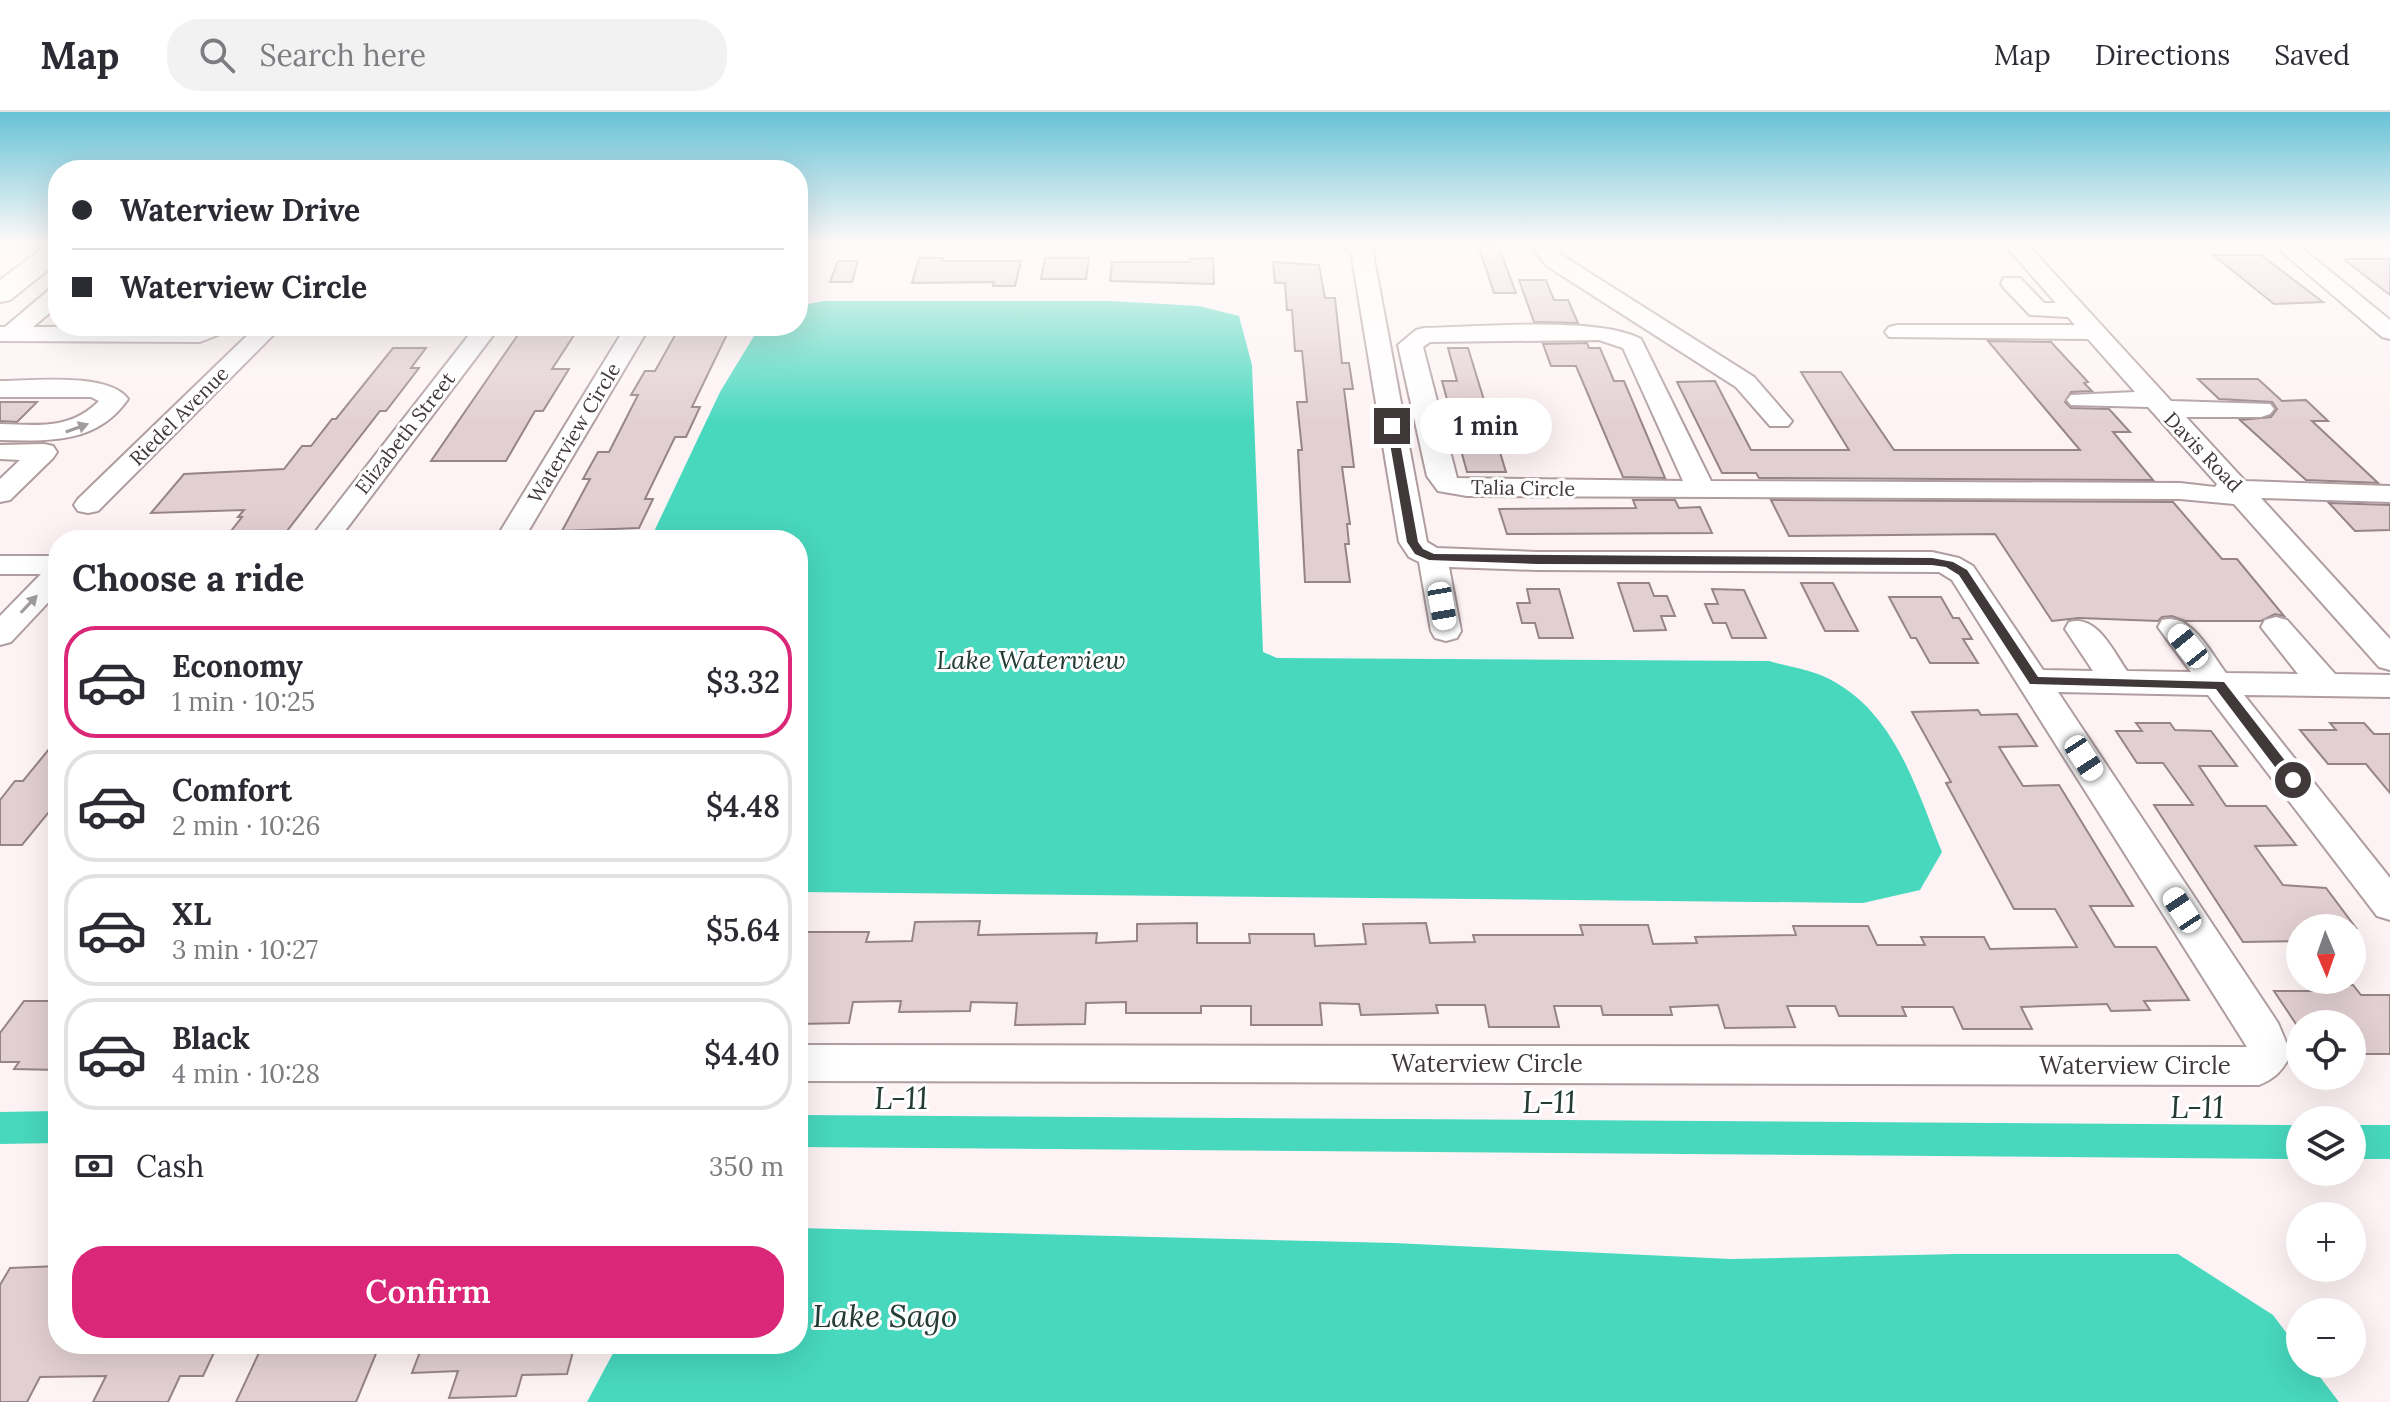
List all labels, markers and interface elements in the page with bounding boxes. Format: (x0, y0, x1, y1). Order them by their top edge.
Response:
search box (167, 19, 727, 91)
text: Map (40, 31, 119, 79)
icon: search (195, 33, 239, 77)
text: Search here (259, 36, 426, 74)
text: Map (1994, 37, 2051, 73)
text: Directions (2095, 37, 2230, 73)
text: Saved (2274, 37, 2350, 73)
text: Waterview Drive (120, 191, 360, 229)
text: Waterview Circle (120, 268, 367, 306)
street label: Waterview Circle (522, 358, 625, 508)
street label: Riedel Avenue (124, 361, 234, 471)
street label: Elizabeth Street (349, 366, 460, 499)
callout: 1 min (1420, 398, 1552, 454)
street label: Davis Road (2159, 406, 2248, 497)
route end (1374, 408, 1410, 444)
text: 1 min (1453, 409, 1519, 442)
one-way arrow (65, 421, 89, 434)
street label: Talia Circle (1471, 474, 1576, 501)
text: Choose a ride (72, 555, 304, 601)
car (1426, 580, 1458, 632)
one-way arrow (20, 595, 38, 614)
car (2164, 620, 2212, 672)
water label: Lake Waterview (936, 643, 1126, 676)
icon: car (76, 646, 148, 718)
text: Economy (172, 647, 303, 685)
text: $3.32 (706, 663, 780, 701)
text: 1 min · 10:25 (172, 685, 315, 718)
car (2061, 731, 2107, 785)
route start (2275, 762, 2311, 798)
icon: car (76, 770, 148, 842)
text: Comfort (172, 771, 292, 809)
text: $4.48 (706, 787, 780, 825)
text: 2 min · 10:26 (172, 809, 320, 842)
car (2159, 883, 2205, 937)
icon: car (76, 894, 148, 966)
text: XL (172, 895, 211, 933)
text: $5.64 (706, 911, 780, 949)
north arrow (2286, 914, 2366, 994)
map controls (2286, 914, 2366, 1378)
text: 3 min · 10:27 (172, 933, 318, 966)
button: locate (2286, 1010, 2366, 1090)
icon: car (76, 1018, 148, 1090)
text: Black (172, 1019, 250, 1057)
text: $4.40 (704, 1035, 780, 1073)
street label: Waterview Circle (1391, 1048, 1583, 1079)
street label: Waterview Circle (2039, 1050, 2231, 1081)
text: 4 min · 10:28 (172, 1057, 320, 1090)
water label: L-11 (874, 1077, 928, 1118)
water label: L-11 (1522, 1081, 1576, 1122)
water label: L-11 (2170, 1086, 2224, 1127)
button: layers (2286, 1106, 2366, 1186)
icon: cash (72, 1144, 116, 1188)
text: Cash (136, 1147, 204, 1185)
text: 350 m (709, 1150, 784, 1183)
button: + (2286, 1202, 2366, 1282)
button: Confirm (72, 1246, 784, 1338)
water label: Lake Sago (812, 1295, 958, 1336)
button: − (2286, 1298, 2366, 1378)

